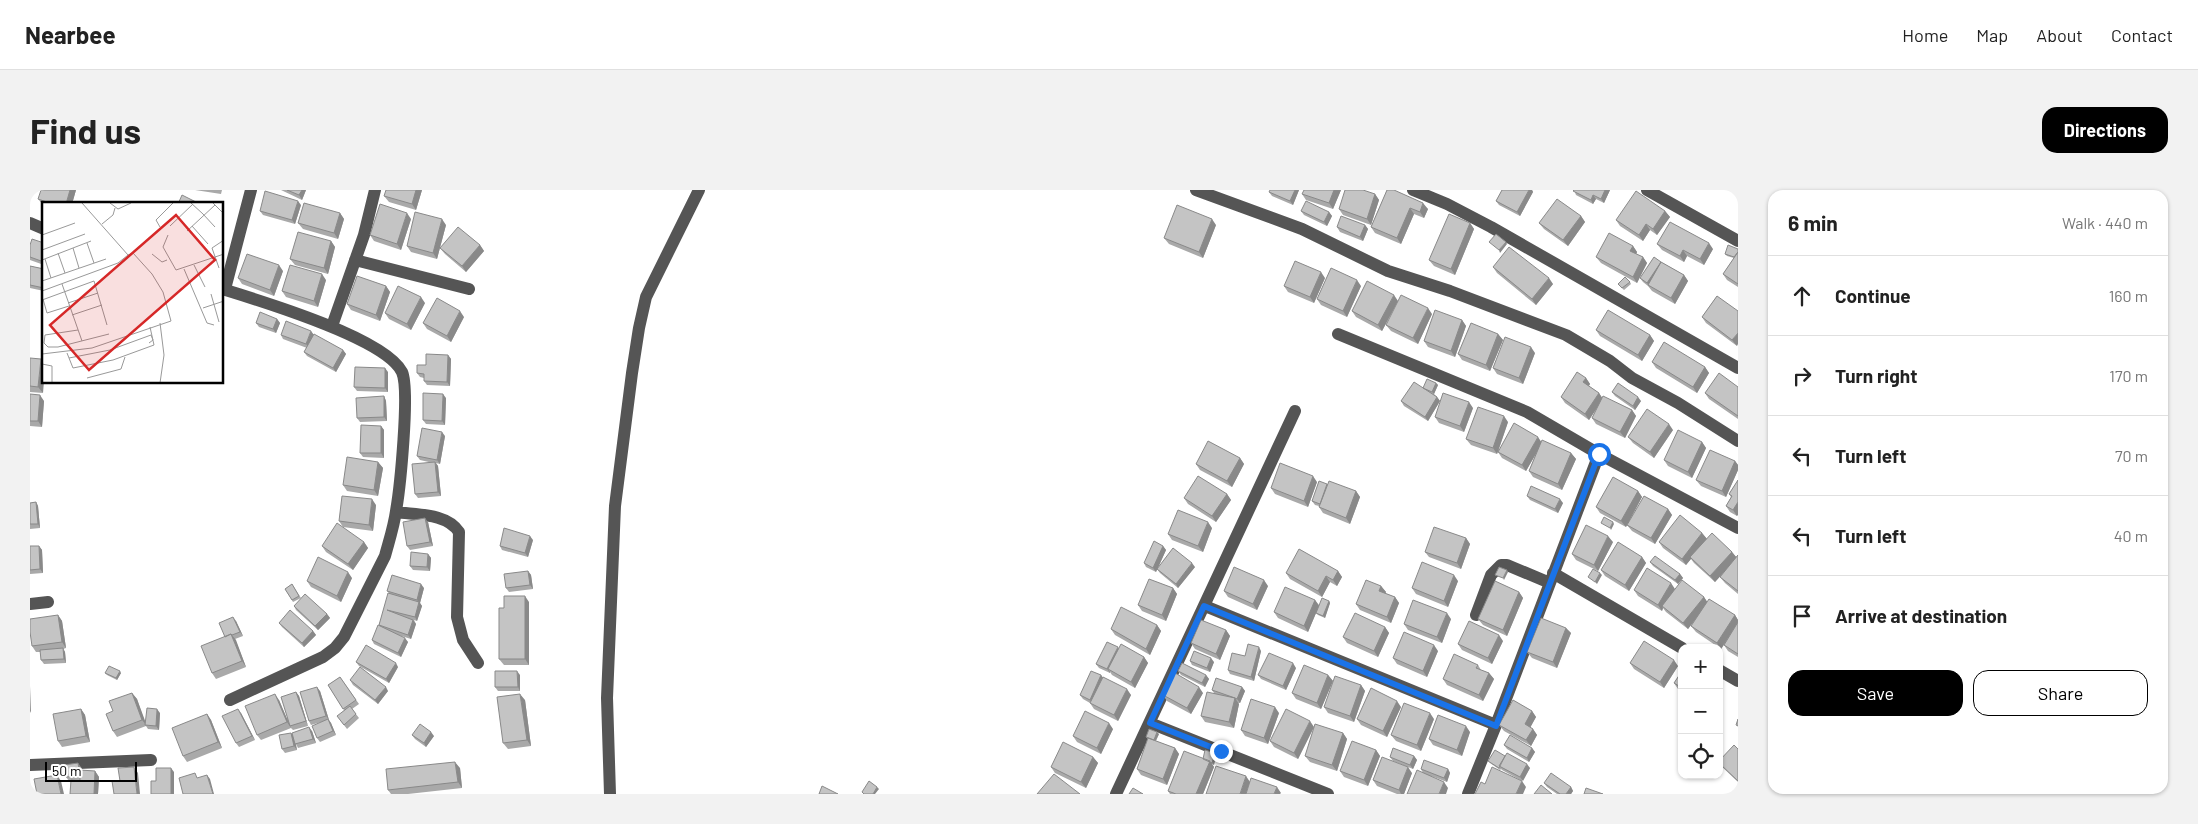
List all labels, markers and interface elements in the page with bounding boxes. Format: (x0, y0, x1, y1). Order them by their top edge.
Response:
text: Nearbee (25, 20, 116, 49)
text: Home (1902, 24, 1948, 46)
text: Map (1976, 24, 2008, 46)
text: About (2036, 24, 2083, 46)
text: Contact (2111, 24, 2173, 46)
button: Directions (2042, 107, 2168, 153)
text: Find us (30, 109, 141, 151)
inset map (42, 202, 224, 384)
text: 6 min (1788, 210, 1838, 235)
text: Walk · 440 m (2062, 213, 2148, 232)
icon: ahead (1788, 282, 1816, 310)
text: Continue (1835, 284, 1911, 307)
text: 160 m (2109, 286, 2148, 305)
icon: right (1788, 362, 1816, 390)
text: Turn right (1835, 364, 1917, 387)
text: 170 m (2109, 366, 2148, 385)
icon: left (1788, 442, 1816, 470)
route start (1588, 443, 1611, 466)
text: Turn left (1835, 444, 1906, 467)
text: 70 m (2115, 446, 2148, 465)
icon: left (1788, 522, 1816, 550)
text: Turn left (1835, 524, 1906, 547)
text: 40 m (2114, 526, 2148, 545)
icon: arrive (1788, 602, 1816, 630)
text: Arrive at destination (1835, 604, 2007, 627)
map controls (1678, 644, 1723, 779)
button: + (1678, 644, 1723, 689)
button: Save (1788, 670, 1963, 716)
button: Share (1973, 670, 2148, 716)
button: − (1678, 689, 1723, 734)
button: locate (1678, 734, 1723, 779)
route end (1210, 740, 1233, 763)
scale bar (45, 759, 138, 782)
text: 50 m (52, 762, 81, 779)

